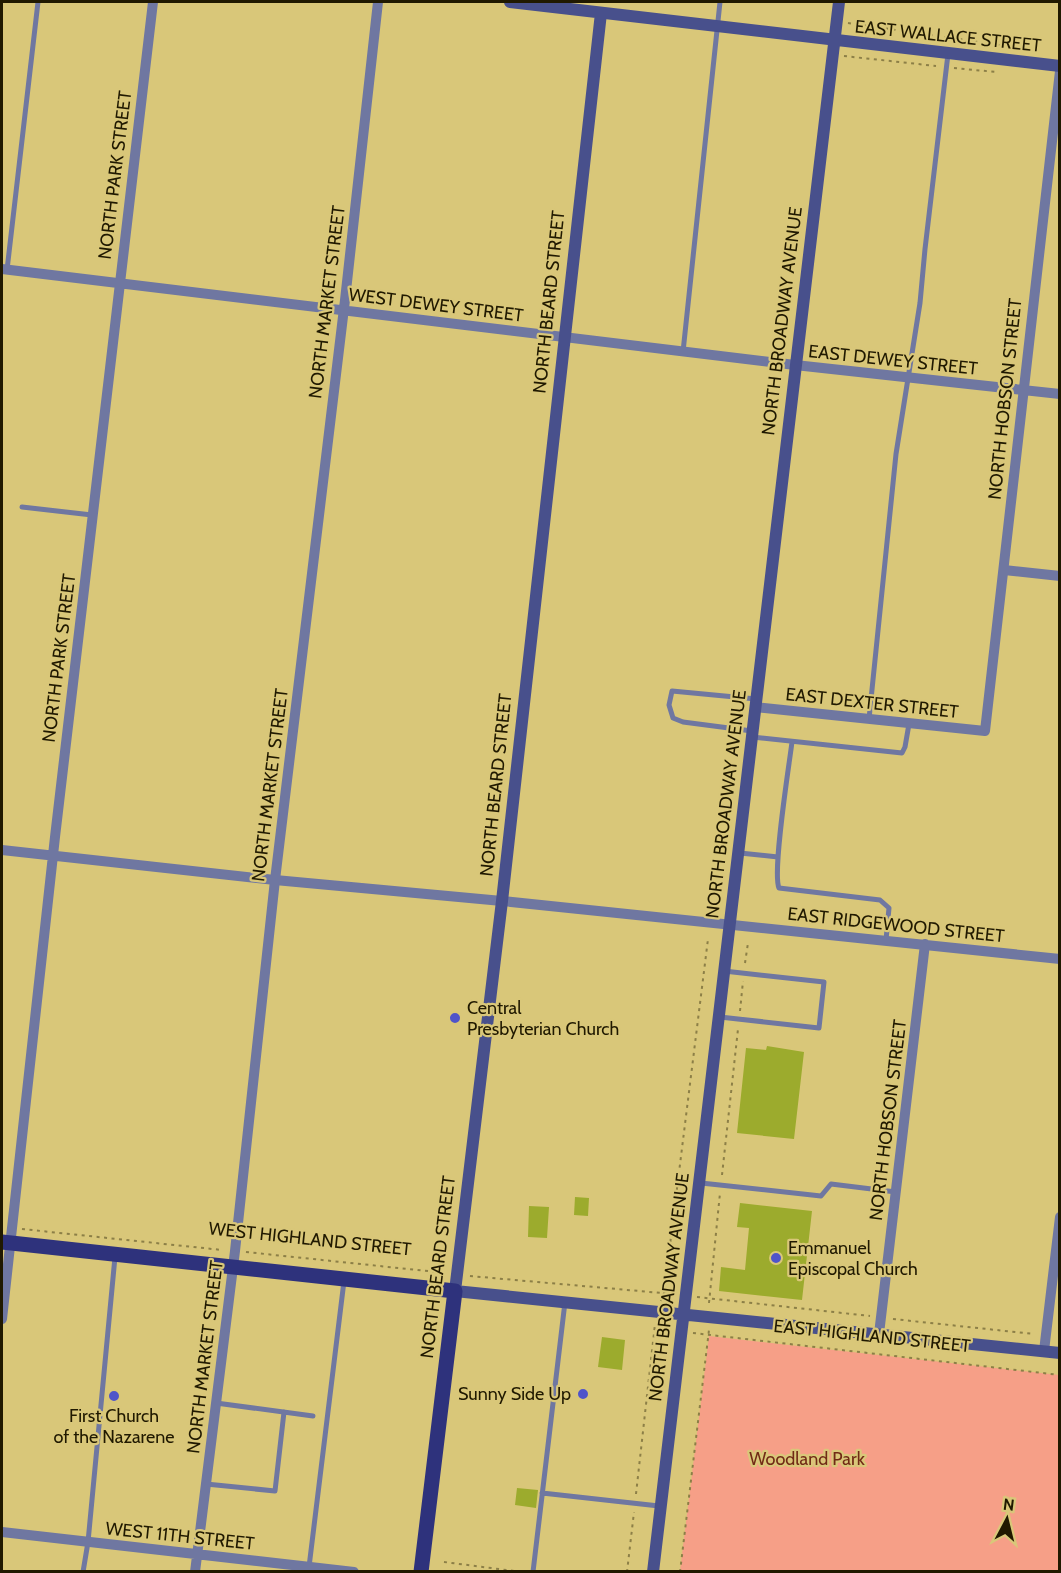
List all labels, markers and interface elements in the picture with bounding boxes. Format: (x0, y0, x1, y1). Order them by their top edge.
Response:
street label: EAST WALLACE STREET (854, 15, 1043, 57)
street label: NORTH PARK STREET (94, 89, 136, 261)
street label: NORTH MARKET STREET (304, 204, 350, 400)
street label: NORTH BROADWAY AVENUE (757, 205, 807, 437)
street label: NORTH BEARD STREET (528, 209, 570, 395)
street label: WEST DEWEY STREET (347, 283, 525, 327)
street label: NORTH HOBSON STREET (983, 297, 1027, 501)
street label: EAST DEWEY STREET (807, 340, 979, 380)
street label: NORTH PARK STREET (38, 572, 80, 744)
street label: EAST DEXTER STREET (784, 683, 960, 723)
street label: NORTH MARKET STREET (247, 687, 293, 883)
street label: NORTH BROADWAY AVENUE (701, 688, 751, 920)
street label: NORTH BEARD STREET (475, 692, 517, 878)
street label: EAST RIDGEWOOD STREET (786, 903, 1006, 947)
place label: Central Presbyterian Church (467, 997, 619, 1040)
marker: Central Presbyterian Church (448, 1011, 462, 1025)
street label: NORTH HOBSON STREET (865, 1018, 911, 1222)
street label: NORTH BROADWAY AVENUE (644, 1171, 694, 1403)
street label: NORTH BEARD STREET (416, 1174, 460, 1360)
street label: WEST HIGHLAND STREET (208, 1217, 413, 1261)
place label: Emmanuel Episcopal Church (788, 1237, 918, 1280)
marker: Emmanuel Episcopal Church (769, 1251, 783, 1265)
street label: NORTH MARKET STREET (182, 1259, 228, 1455)
street label: EAST HIGHLAND STREET (773, 1315, 972, 1357)
place label: Sunny Side Up (458, 1383, 571, 1405)
marker: Sunny Side Up (576, 1387, 590, 1401)
marker: First Church of the Nazarene (107, 1389, 121, 1403)
place label: First Church of the Nazarene (53, 1405, 175, 1448)
park label: Woodland Park (749, 1448, 866, 1470)
north arrow (977, 1489, 1037, 1549)
text: N (1002, 1494, 1016, 1515)
street label: WEST 11TH STREET (104, 1517, 256, 1555)

